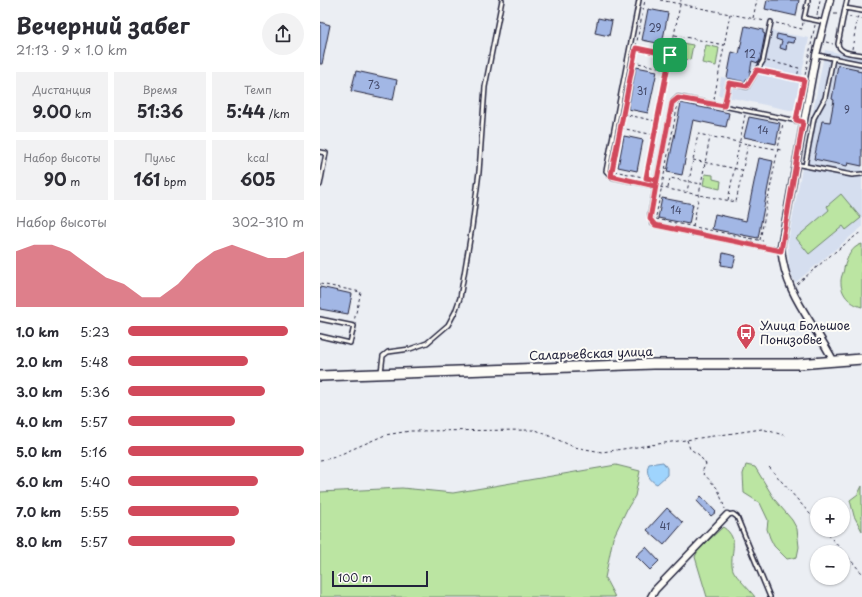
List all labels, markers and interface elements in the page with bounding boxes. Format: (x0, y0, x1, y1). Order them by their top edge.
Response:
text: Вечерний забег (16, 8, 190, 41)
button: share (262, 13, 304, 55)
house number: 29 (649, 20, 662, 35)
pin (653, 38, 687, 72)
text: 21:13 · 9 × 1.0 km (16, 40, 127, 59)
icon: arrive (659, 44, 681, 66)
house number: 12 (744, 46, 756, 61)
house number: 73 (368, 77, 380, 92)
text: Дистанция (33, 81, 91, 98)
text: Время (142, 81, 178, 98)
text: Темп (244, 81, 272, 98)
house number: 31 (637, 83, 647, 98)
text: 9.00 (33, 98, 71, 124)
text: 51:36 (137, 98, 183, 124)
text: 5:44 (226, 98, 265, 124)
house number: 9 (844, 102, 850, 117)
text: km (71, 105, 91, 122)
text: /km (265, 105, 290, 122)
house number: 14 (757, 122, 769, 137)
text: Набор высоты (24, 149, 101, 166)
text: Пульс (144, 149, 176, 166)
text: kcal (247, 149, 269, 166)
text: 90 (44, 166, 67, 192)
text: 161 (134, 166, 160, 192)
text: 605 (240, 166, 276, 192)
text: m (67, 173, 80, 190)
text: bpm (160, 173, 186, 190)
house number: 14 (670, 202, 682, 217)
text: Набор высоты (16, 212, 107, 231)
text: 302–310 m (232, 212, 304, 231)
place label: Улица Большое Понизовье (760, 316, 850, 348)
text: 1.0 km (16, 322, 59, 341)
text: 5:23 (80, 322, 110, 341)
bus stop icon: Улица Большое Понизовье (735, 322, 757, 350)
street label: Саларьевская улица (529, 342, 654, 364)
text: 2.0 km (16, 352, 63, 371)
text: 5:48 (80, 352, 109, 371)
text: 3.0 km (16, 382, 63, 401)
text: 5:36 (80, 382, 110, 401)
text: 4.0 km (16, 412, 63, 431)
text: 5:57 (80, 412, 108, 431)
text: 5.0 km (16, 442, 62, 461)
text: 5:16 (80, 442, 107, 461)
text: 6.0 km (16, 472, 63, 491)
text: 5:40 (80, 472, 110, 491)
map controls (810, 497, 850, 585)
button: + (810, 497, 850, 537)
text: 7.0 km (16, 502, 61, 521)
text: 5:55 (80, 502, 109, 521)
house number: 41 (660, 518, 670, 533)
text: 8.0 km (16, 532, 62, 551)
text: 5:57 (80, 532, 108, 551)
button: − (810, 545, 850, 585)
scale bar (332, 569, 428, 588)
text: 100 m (338, 569, 372, 586)

